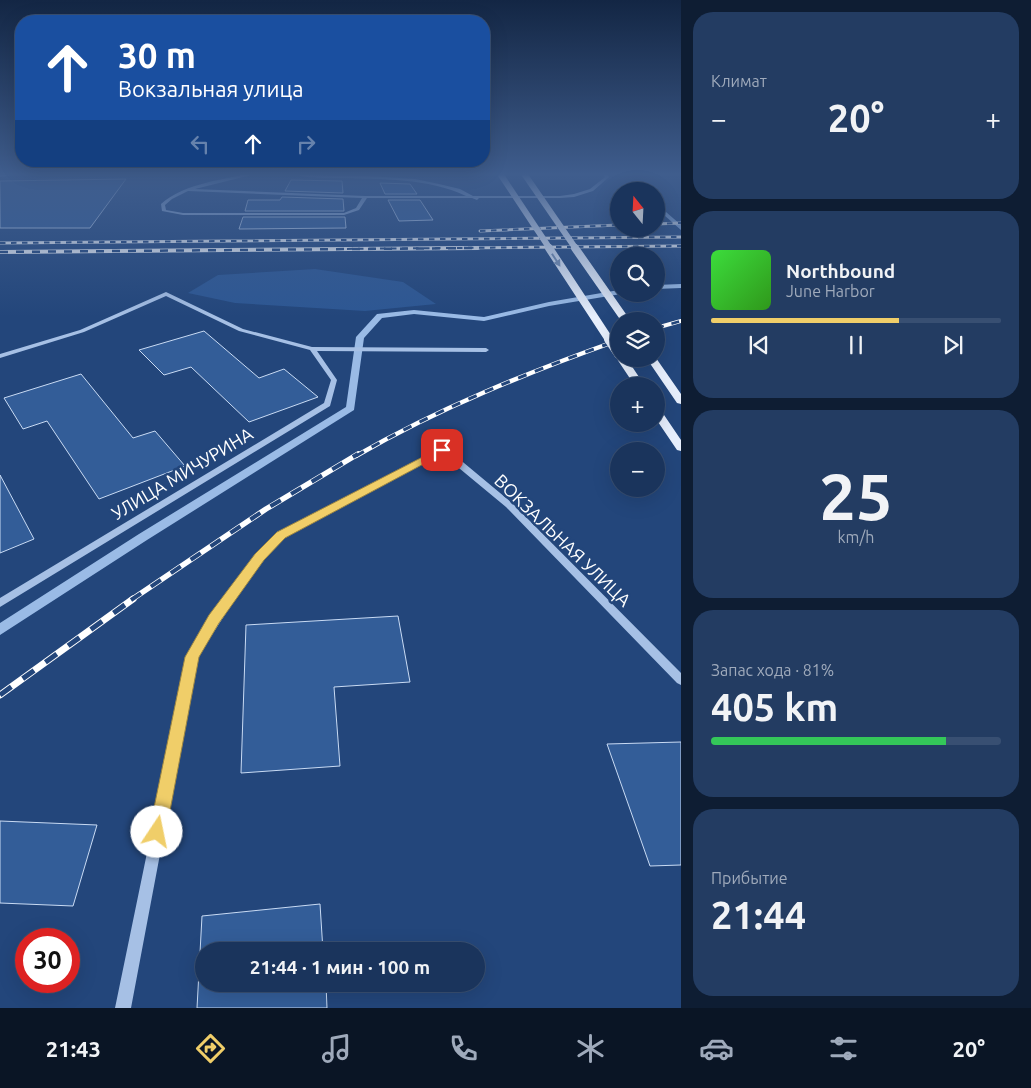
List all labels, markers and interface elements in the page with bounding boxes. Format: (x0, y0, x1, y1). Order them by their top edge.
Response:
icon: ahead (35, 35, 100, 100)
text: 30 m (118, 35, 196, 75)
text: Климат (711, 72, 767, 90)
text: Вокзальная улица (118, 76, 304, 101)
text: 20° (828, 97, 884, 139)
text: − (711, 103, 727, 134)
text: + (985, 103, 1001, 134)
icon: left (186, 130, 214, 158)
icon: ahead (239, 130, 267, 158)
icon: right (292, 130, 320, 158)
north arrow (610, 182, 665, 238)
map controls (610, 182, 665, 497)
button: search (610, 247, 665, 302)
one-way arrow (552, 253, 561, 267)
text: Northbound (786, 260, 895, 282)
text: June Harbor (786, 282, 875, 300)
button: layers (610, 312, 665, 367)
icon: previous (745, 331, 773, 359)
icon: pause (842, 331, 870, 359)
icon: next (939, 331, 967, 359)
button: + (610, 377, 665, 432)
street label: УЛИЦА МИЧУРИНА (108, 423, 256, 523)
pin (421, 429, 463, 471)
icon: arrive (428, 436, 456, 464)
button: − (610, 442, 665, 497)
text: 25 (819, 459, 893, 532)
street label: ВОКЗАЛЬНАЯ УЛИЦА (491, 470, 635, 610)
text: km/h (838, 528, 874, 546)
text: Запас хода · 81% (711, 661, 834, 679)
text: 405 km (711, 686, 838, 728)
position arrow (130, 805, 182, 857)
text: Прибытие (711, 869, 788, 887)
text: 21:44 (711, 894, 806, 936)
speed limit sign: 30 (15, 928, 80, 993)
text: 21:44 · 1 мин · 100 m (250, 956, 430, 978)
icon: directions (193, 1031, 228, 1066)
icon: music (319, 1031, 354, 1066)
icon: phone (446, 1031, 481, 1066)
icon: climate (573, 1031, 608, 1066)
icon: car (699, 1031, 734, 1066)
icon: filters (826, 1031, 861, 1066)
text: 21:43 (46, 1036, 101, 1061)
text: 20° (952, 1036, 985, 1061)

